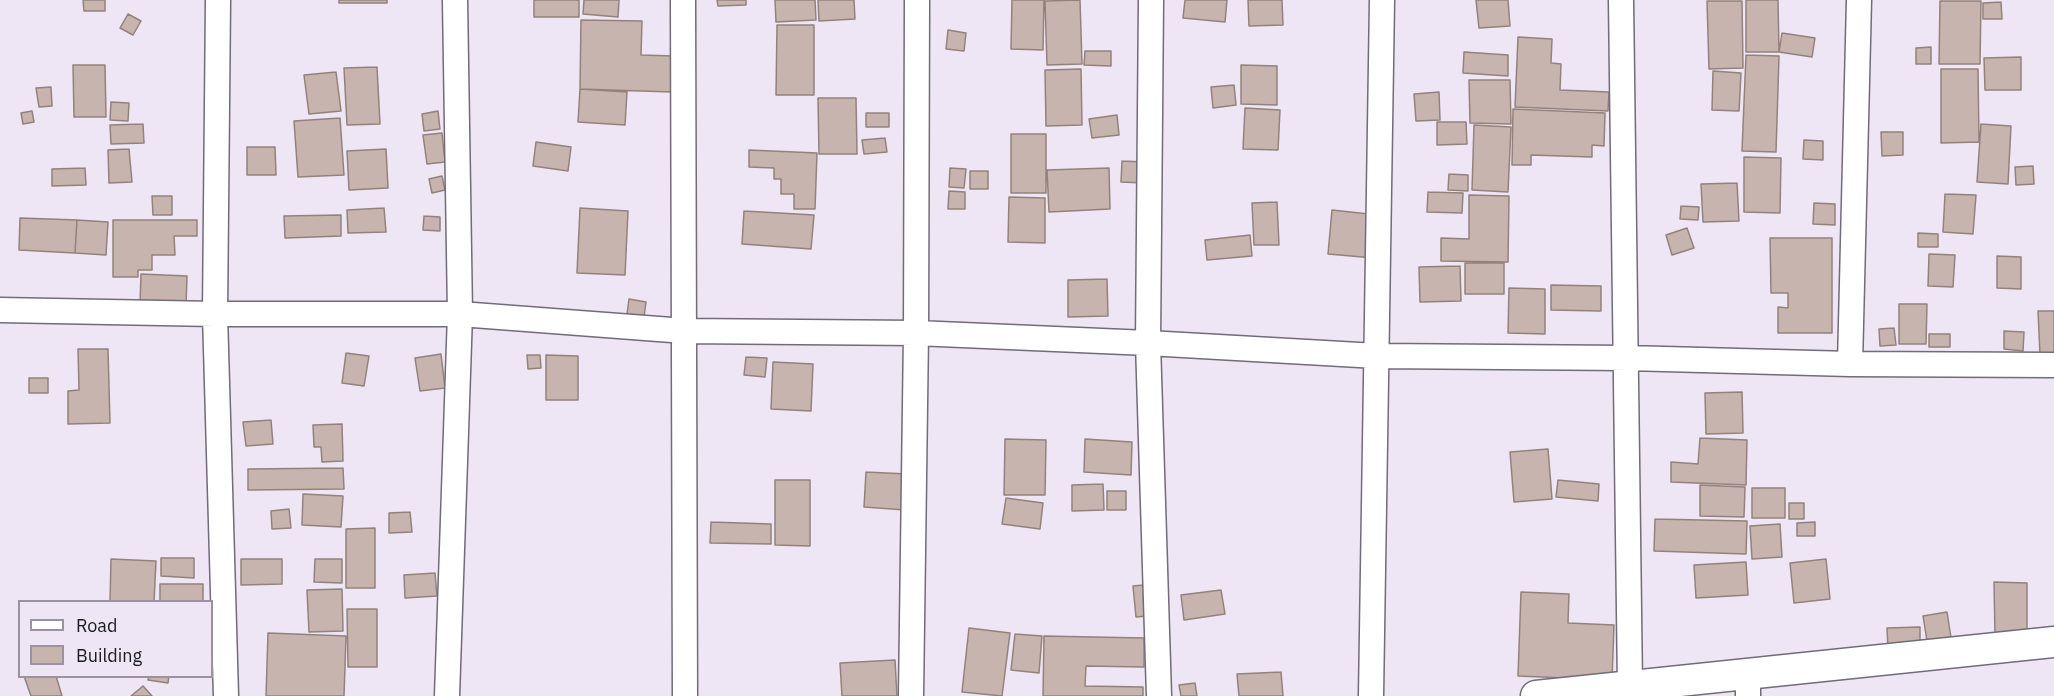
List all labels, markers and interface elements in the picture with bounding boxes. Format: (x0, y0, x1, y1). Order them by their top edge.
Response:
legend (18, 600, 213, 678)
text: Road (76, 614, 117, 637)
text: Building (76, 644, 142, 667)

